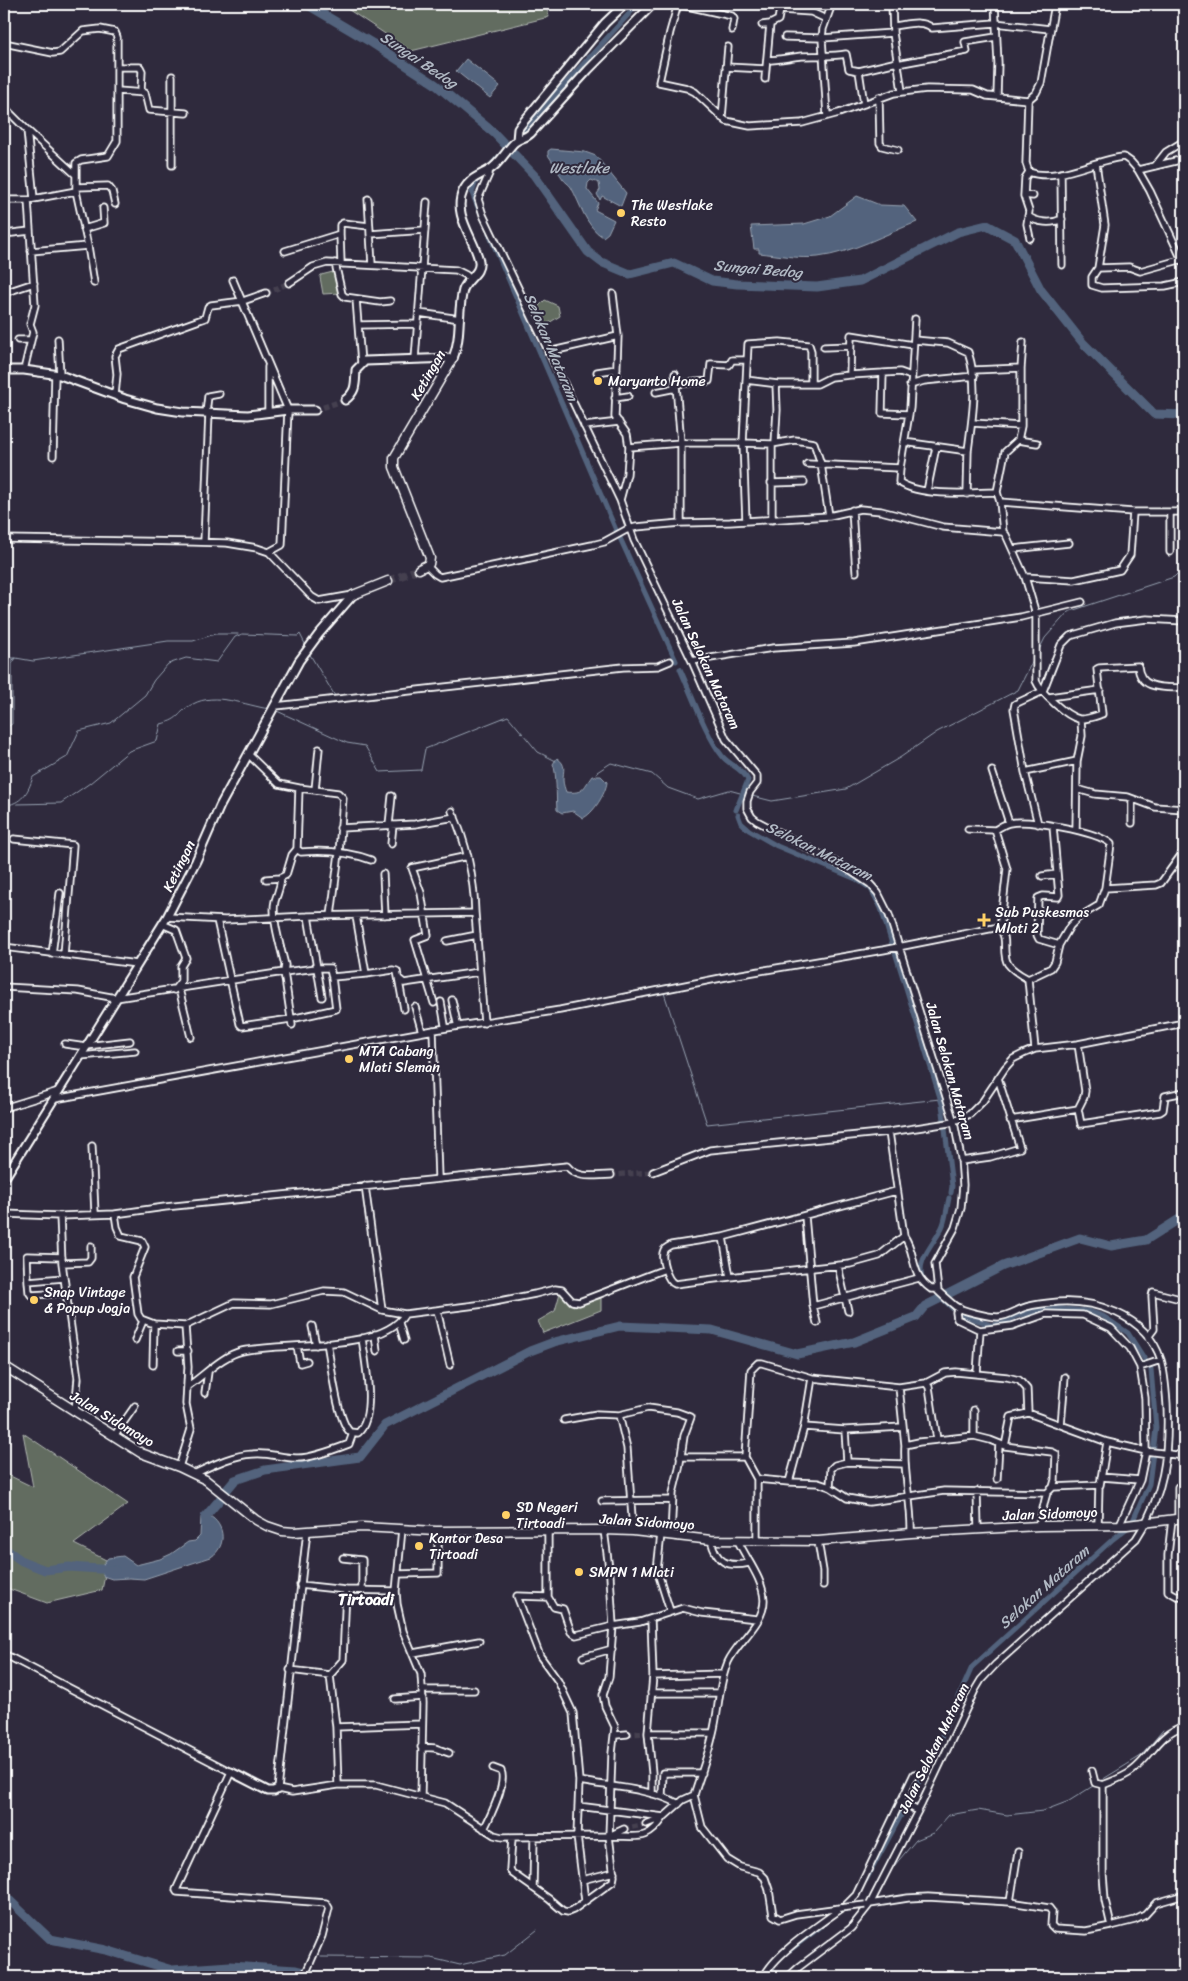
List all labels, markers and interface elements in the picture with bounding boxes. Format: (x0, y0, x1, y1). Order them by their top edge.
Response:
water label: Sungai Bedog (375, 24, 464, 96)
water label: Westlake (549, 155, 611, 181)
place label: The Westlake Resto (631, 193, 713, 234)
marker: The Westlake Resto (615, 207, 627, 219)
water label: Sungai Bedog (713, 252, 805, 286)
water label: Selokan Mataram (516, 289, 586, 407)
street label: Ketingan (403, 345, 453, 405)
place label: Maryanto Home (608, 369, 706, 394)
marker: Maryanto Home (592, 375, 604, 387)
street label: Jalan Selokan Mataram (664, 593, 748, 734)
water label: Selokan Mataram (761, 814, 878, 889)
street label: Ketingan (156, 835, 202, 896)
place label: Sub Puskesmas Mlati 2 (995, 900, 1089, 941)
marker: Sub Puskesmas Mlati 2 (977, 913, 991, 927)
street label: Jalan Selokan Mataram (918, 998, 982, 1143)
place label: MTA Cabang Mlati Sleman (359, 1039, 440, 1080)
marker: MTA Cabang Mlati Sleman (343, 1053, 355, 1065)
place label: Snap Vintage & Popup Jogja (44, 1280, 130, 1321)
marker: Snap Vintage & Popup Jogja (28, 1294, 40, 1306)
street label: Jalan Sidomoyo (64, 1383, 159, 1454)
place label: SD Negeri Tirtoadi (516, 1495, 579, 1536)
street label: Jalan Sidomoyo (1001, 1500, 1098, 1528)
street label: Jalan Sidomoyo (598, 1506, 695, 1538)
marker: SD Negeri Tirtoadi (500, 1509, 512, 1521)
place label: Kantor Desa Tirtoadi (429, 1526, 503, 1567)
water label: Selokan Mataram (992, 1538, 1097, 1635)
marker: Kantor Desa Tirtoadi (413, 1540, 425, 1552)
place label: SMPN 1 Mlati (589, 1560, 675, 1585)
marker: SMPN 1 Mlati (573, 1566, 585, 1578)
district label: Tirtoadi (338, 1585, 396, 1614)
street label: Jalan Selokan Mataram (891, 1678, 977, 1819)

